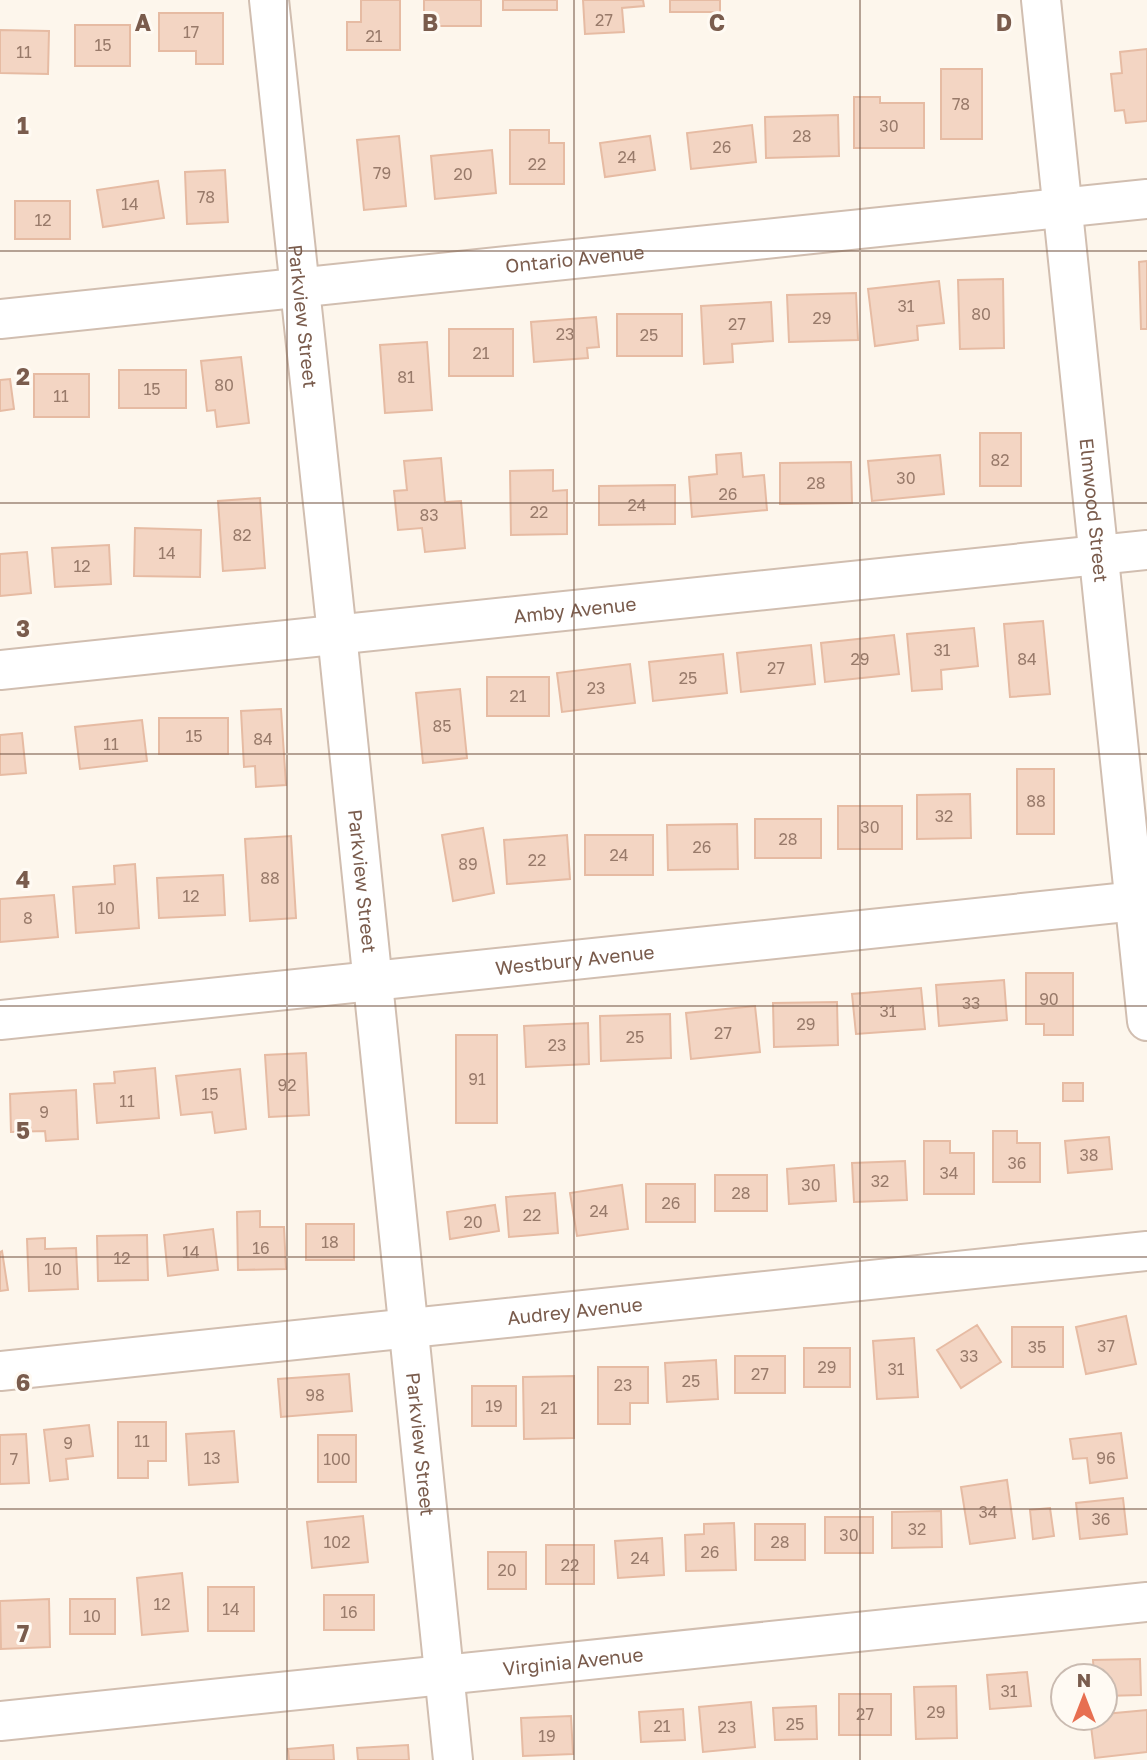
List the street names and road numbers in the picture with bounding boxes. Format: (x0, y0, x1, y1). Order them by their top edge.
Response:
street label: Ontario Avenue (504, 240, 645, 277)
street label: Parkview Street (284, 243, 323, 389)
street label: Elmwood Street (1076, 437, 1113, 584)
street label: Amby Avenue (512, 592, 637, 627)
street label: Parkview Street (344, 808, 382, 954)
street label: Westbury Avenue (494, 940, 656, 979)
street label: Audrey Avenue (506, 1292, 644, 1329)
street label: Parkview Street (402, 1371, 440, 1517)
street label: Virginia Avenue (501, 1642, 644, 1680)

